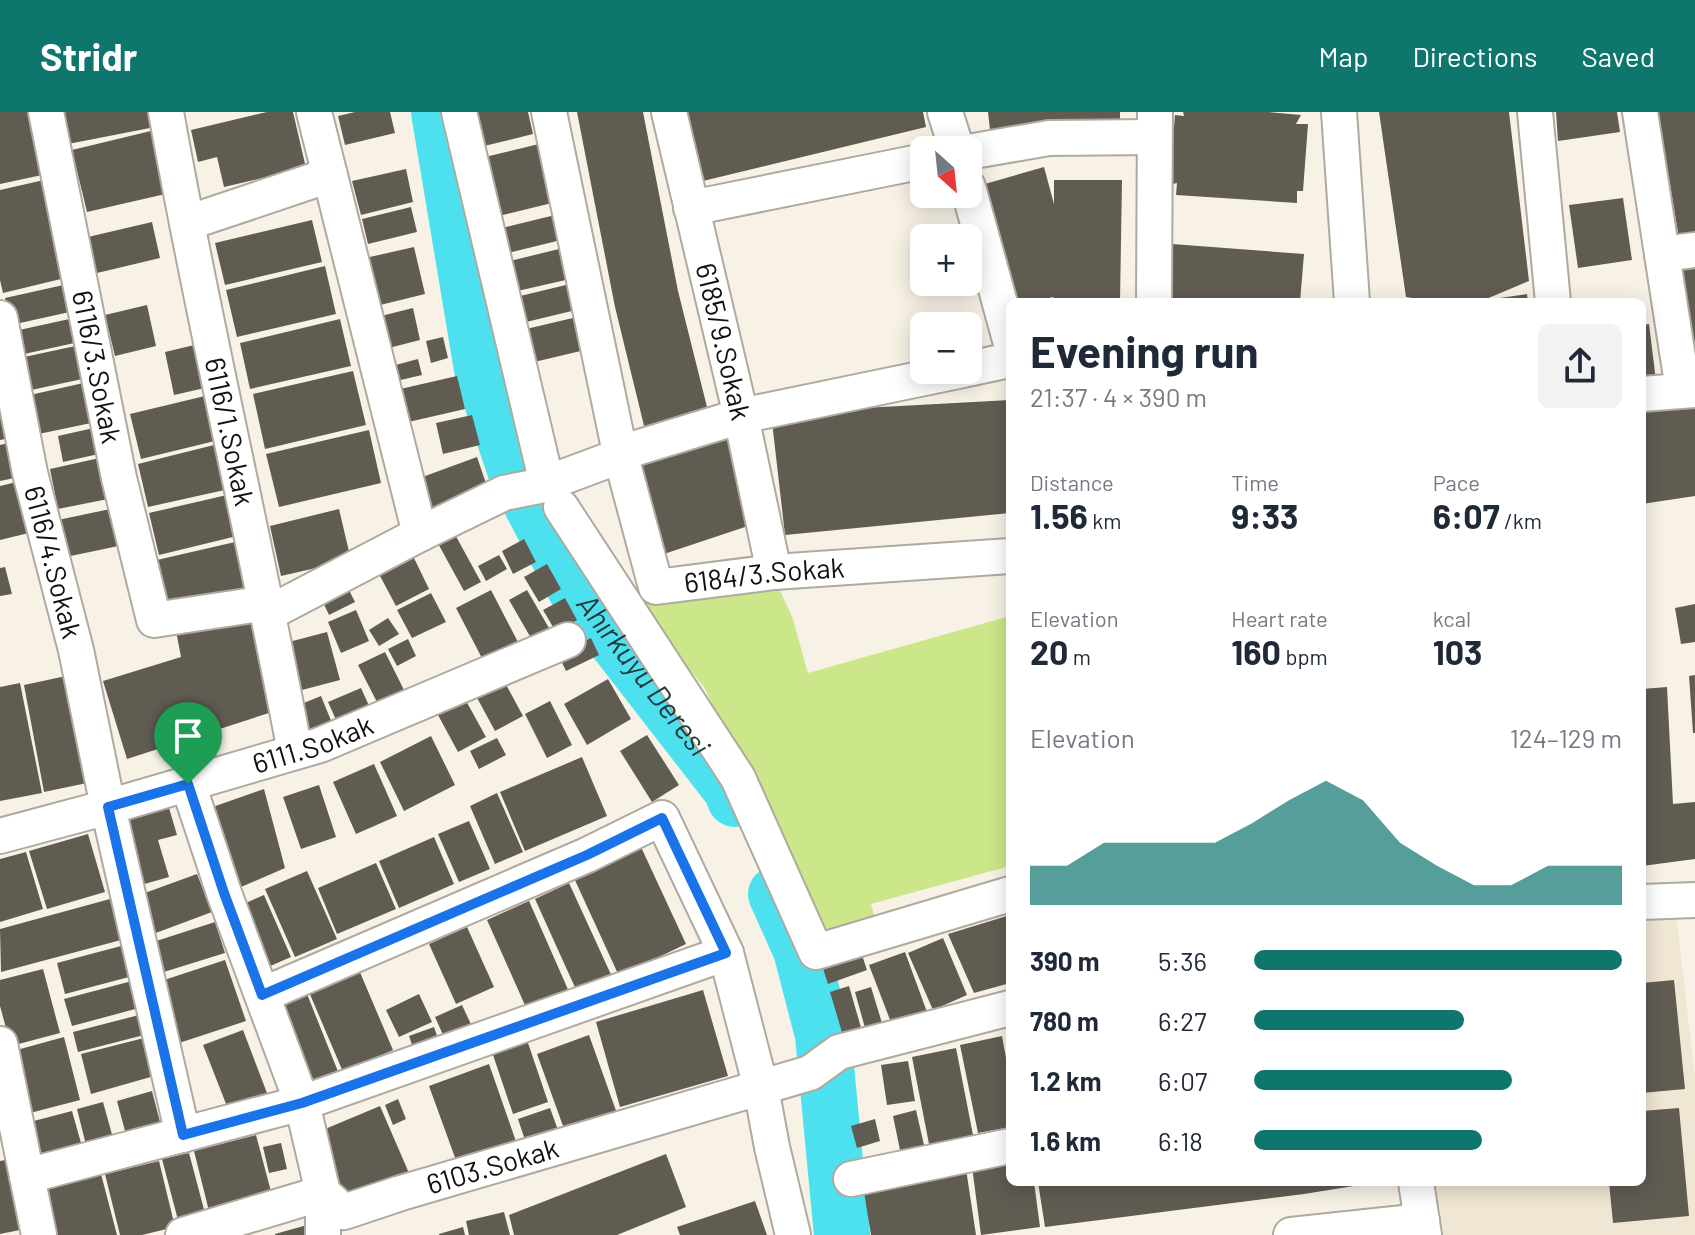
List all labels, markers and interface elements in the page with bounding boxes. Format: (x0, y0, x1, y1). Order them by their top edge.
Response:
text: Stridr (40, 33, 137, 79)
text: Map (1319, 39, 1368, 73)
text: Directions (1412, 39, 1538, 73)
text: Saved (1582, 39, 1655, 73)
north arrow (910, 136, 982, 208)
map controls (910, 136, 982, 384)
button: + (910, 224, 982, 296)
street label: 6185/9.Sokak (689, 260, 759, 423)
street label: 6116/3.Sokak (66, 287, 130, 446)
button: − (910, 312, 982, 384)
text: Evening run (1030, 324, 1259, 377)
button: share (1538, 324, 1622, 408)
street label: 6116/1.Sokak (199, 354, 263, 509)
text: 21:37 · 4 × 390 m (1030, 381, 1207, 412)
text: Distance (1030, 469, 1114, 495)
text: Time (1231, 469, 1279, 495)
text: Pace (1433, 469, 1480, 495)
street label: 6116/4.Sokak (18, 482, 90, 642)
text: 1.56 (1030, 495, 1088, 536)
text: 9:33 (1231, 495, 1298, 536)
text: 6:07 (1433, 495, 1500, 536)
text: km (1088, 507, 1121, 533)
text: /km (1500, 507, 1542, 533)
street label: 6184/3.Sokak (682, 549, 845, 599)
water label: Ahırkuyu Deresi (570, 586, 719, 763)
text: Elevation (1030, 605, 1119, 631)
text: Heart rate (1231, 605, 1328, 631)
text: kcal (1433, 605, 1471, 631)
text: 20 (1030, 631, 1068, 672)
text: 160 (1231, 631, 1281, 672)
text: 103 (1433, 631, 1482, 672)
text: m (1068, 643, 1091, 669)
text: bpm (1281, 643, 1328, 669)
pin (154, 702, 222, 784)
street label: 6111.Sokak (248, 707, 378, 780)
icon: arrive (166, 714, 210, 758)
text: Elevation (1030, 722, 1135, 753)
text: 124–129 m (1510, 722, 1622, 753)
text: 390 m (1030, 945, 1100, 976)
text: 5:36 (1158, 945, 1207, 976)
text: 780 m (1030, 1005, 1099, 1036)
text: 6:27 (1158, 1005, 1206, 1036)
text: 1.2 km (1030, 1065, 1102, 1096)
text: 6:07 (1158, 1065, 1207, 1096)
text: 1.6 km (1030, 1125, 1101, 1156)
text: 6:18 (1158, 1125, 1203, 1156)
street label: 6103.Sokak (422, 1130, 562, 1201)

